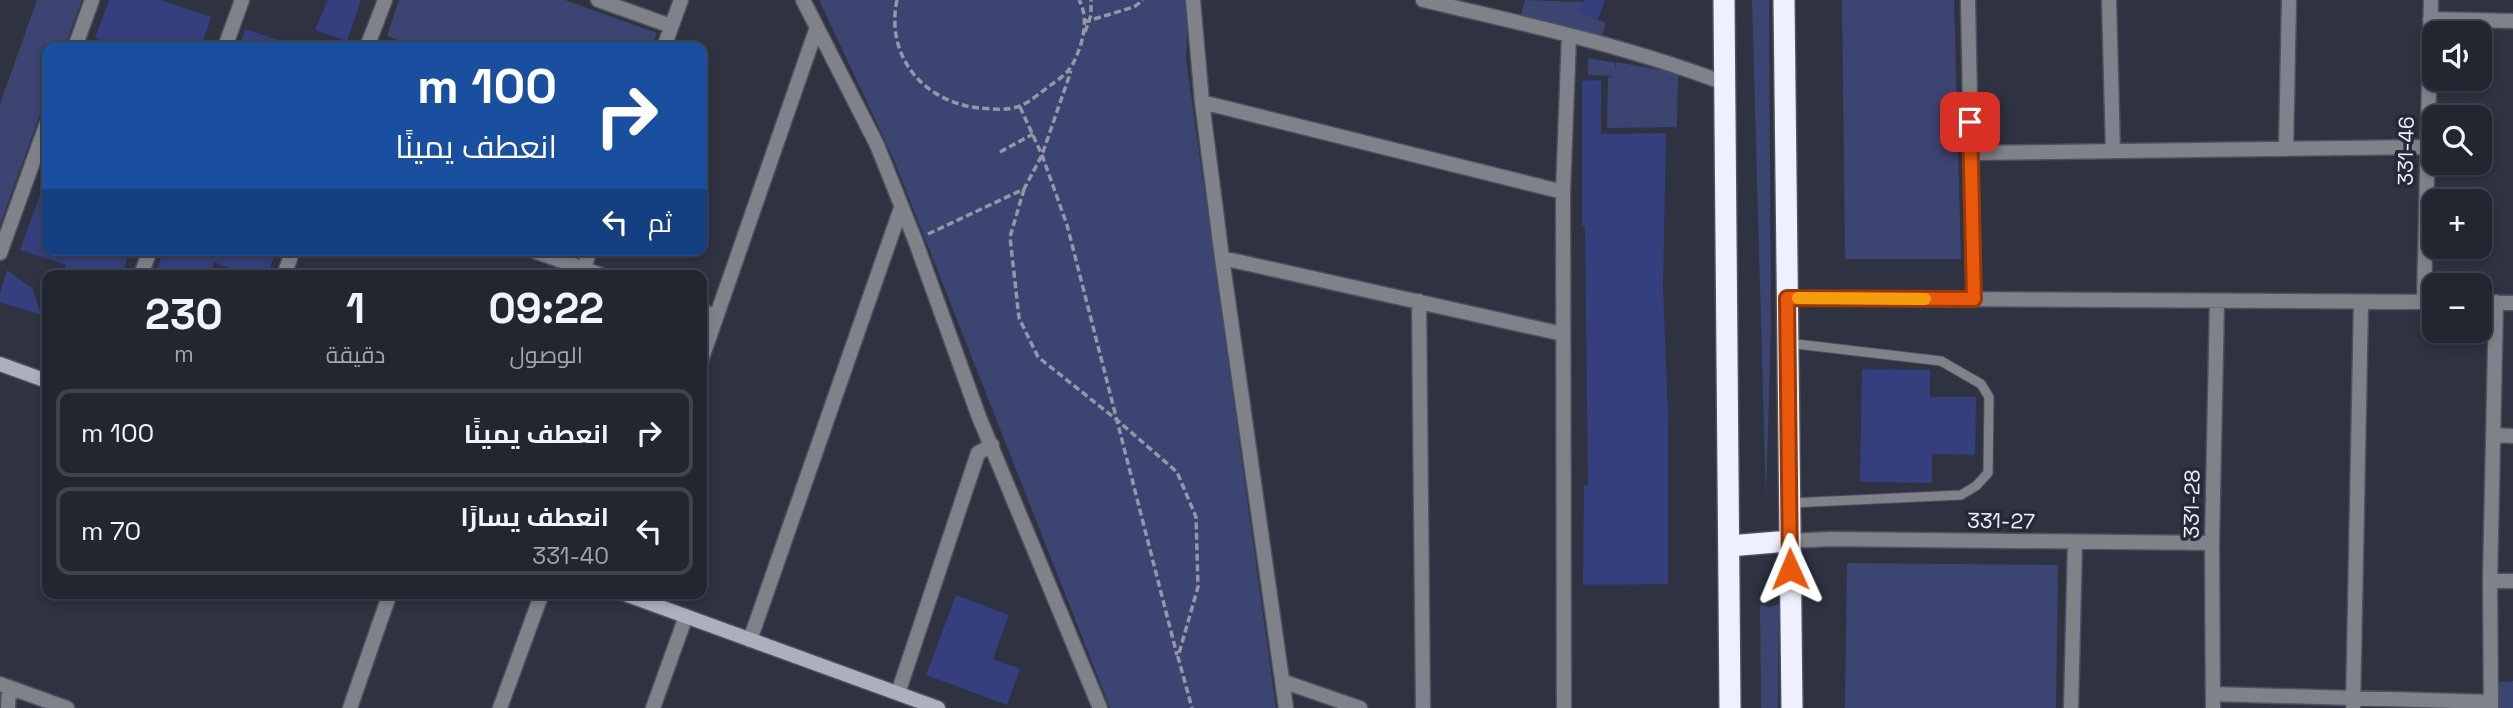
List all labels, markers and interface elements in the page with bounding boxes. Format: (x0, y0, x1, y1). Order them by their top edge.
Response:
map controls (2422, 21, 2492, 343)
button: sound (2422, 21, 2492, 91)
text: 100 m (417, 55, 557, 117)
icon: right (581, 70, 672, 161)
pin (1940, 92, 2000, 152)
icon: arrive (1951, 103, 1989, 141)
button: search (2422, 105, 2492, 175)
street label: 331-46 (2391, 116, 2420, 186)
text: انعطف يمينًا (395, 127, 557, 167)
button: + (2422, 189, 2492, 259)
icon: left (596, 203, 634, 241)
text: ثم (648, 206, 672, 240)
button: − (2422, 273, 2492, 343)
text: 1 (346, 282, 365, 335)
text: 09:22 (488, 282, 604, 335)
text: 230 (145, 288, 223, 341)
text: m (174, 339, 194, 369)
text: دقيقة (326, 340, 385, 370)
text: الوصول (510, 340, 583, 370)
icon: right (630, 414, 668, 452)
text: 100 m (81, 416, 154, 450)
text: انعطف يمينًا (464, 417, 609, 451)
street label: 331-28 (2177, 469, 2206, 539)
text: انعطف يسارًا (461, 500, 609, 534)
street label: 331-27 (1967, 506, 2035, 535)
icon: left (630, 512, 668, 550)
text: 70 m (81, 514, 141, 548)
position arrow (1753, 532, 1827, 606)
text: 331-40 (532, 541, 609, 571)

